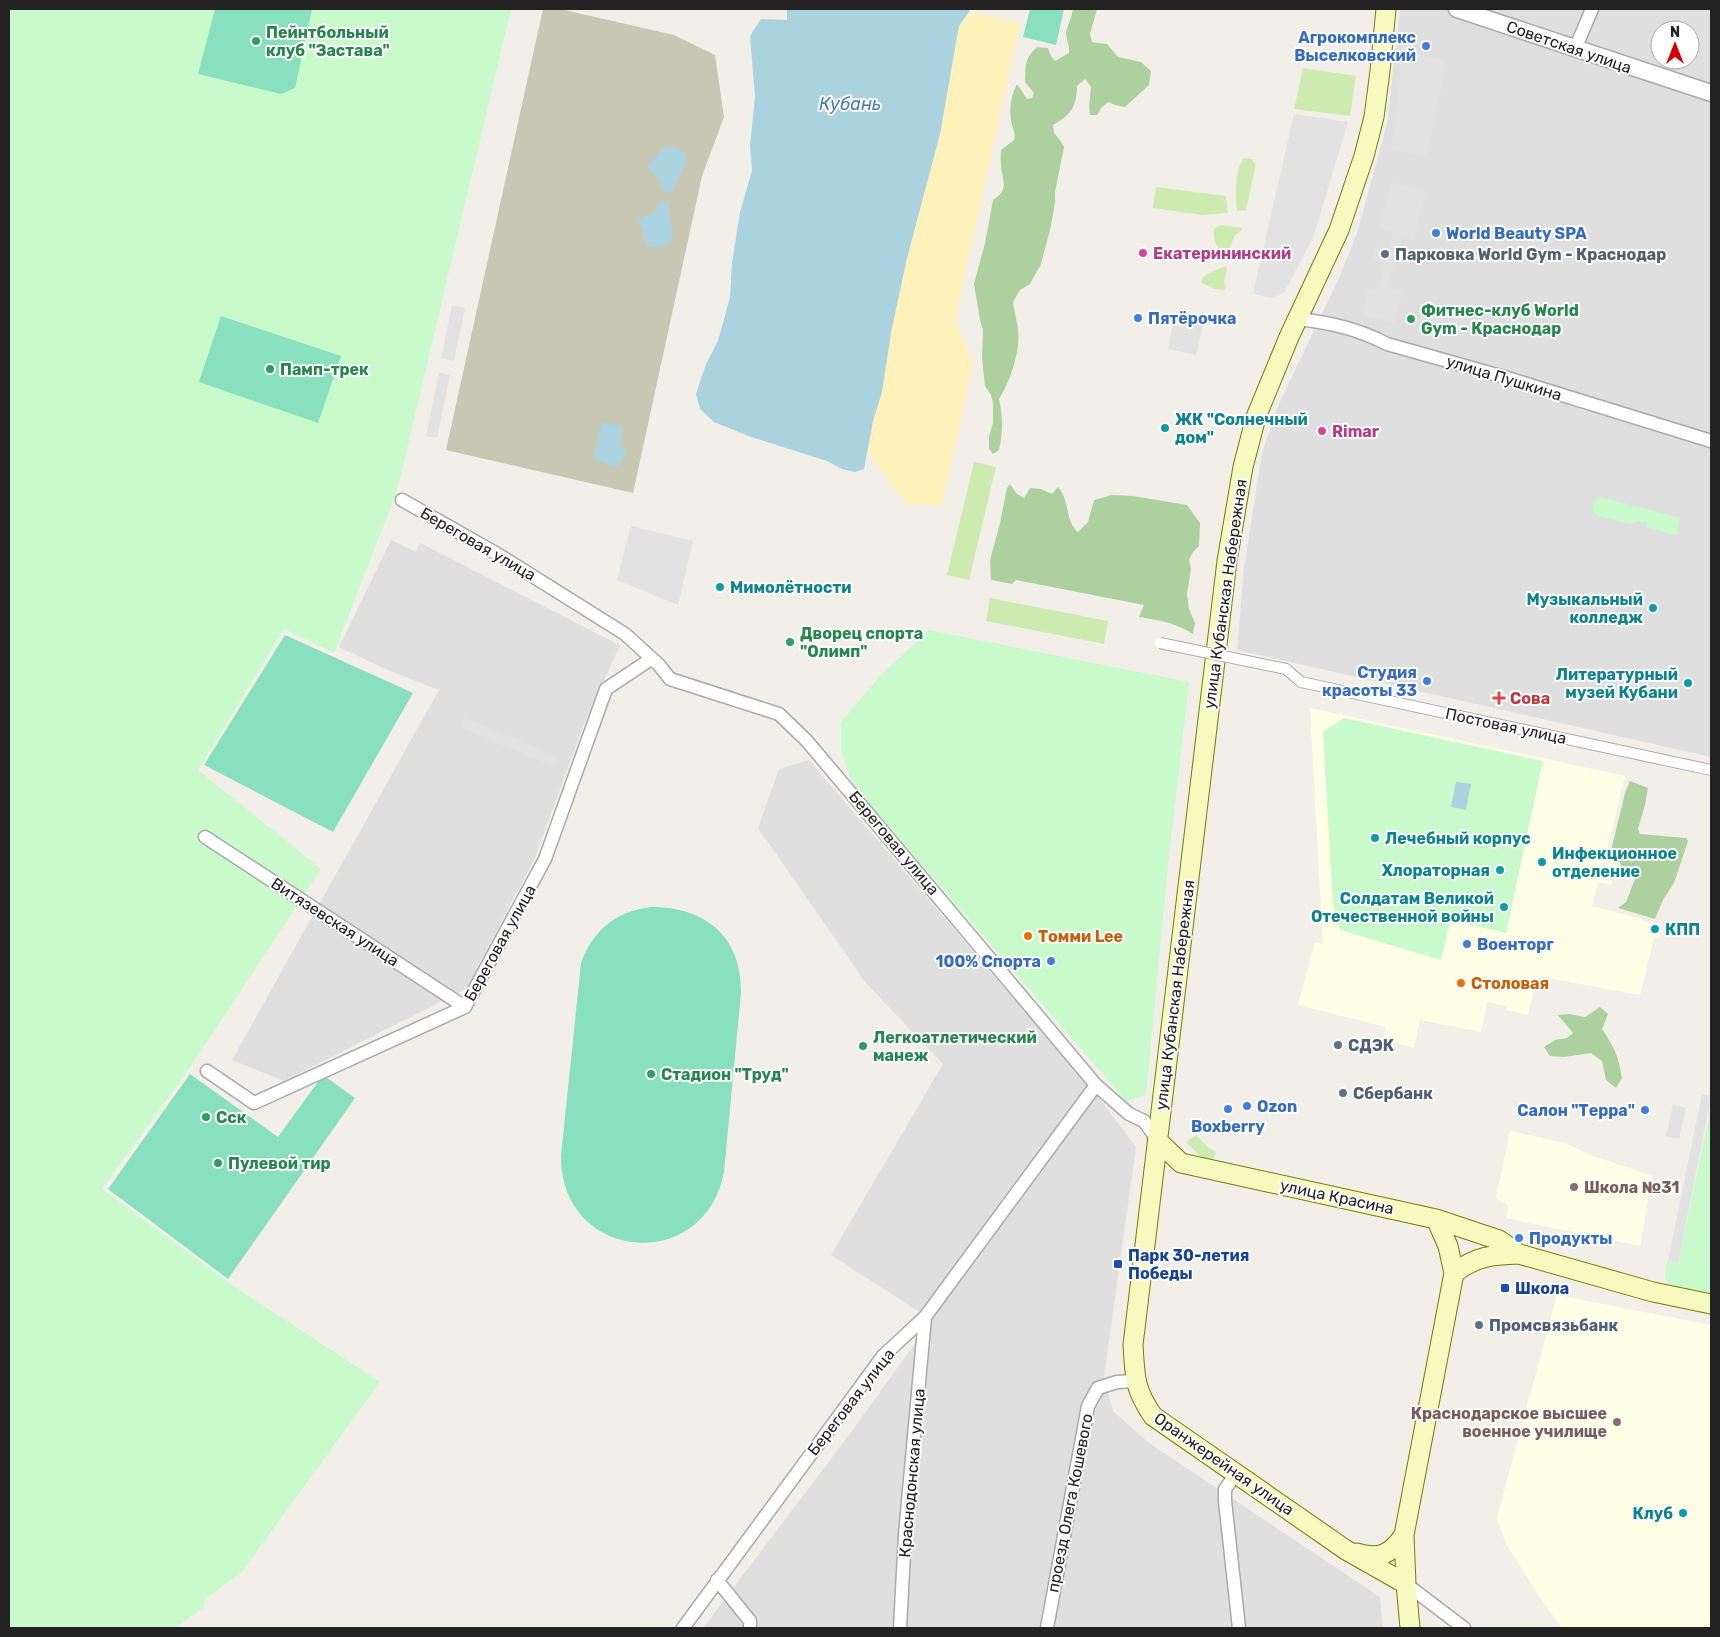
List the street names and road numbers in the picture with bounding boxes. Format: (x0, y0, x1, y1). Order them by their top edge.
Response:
street label: Советская улица (1504, 17, 1634, 77)
street label: улица Пушкина (1444, 351, 1564, 405)
street label: улица Кубанская Набережная (1199, 478, 1251, 710)
street label: Береговая улица (417, 503, 539, 585)
street label: Постовая улица (1444, 704, 1568, 748)
street label: Береговая улица (845, 787, 943, 899)
street label: Витязевская улица (268, 874, 402, 970)
street label: улица Кубанская Набережная (1151, 879, 1199, 1111)
street label: Береговая улица (460, 882, 540, 1004)
street label: улица Красина (1278, 1176, 1396, 1218)
street label: Береговая улица (803, 1345, 899, 1459)
street label: Краснодонская улица (895, 1388, 929, 1558)
street label: Оранжерейная улица (1150, 1409, 1298, 1519)
street label: проезд Олега Кошевого (1043, 1412, 1097, 1594)

